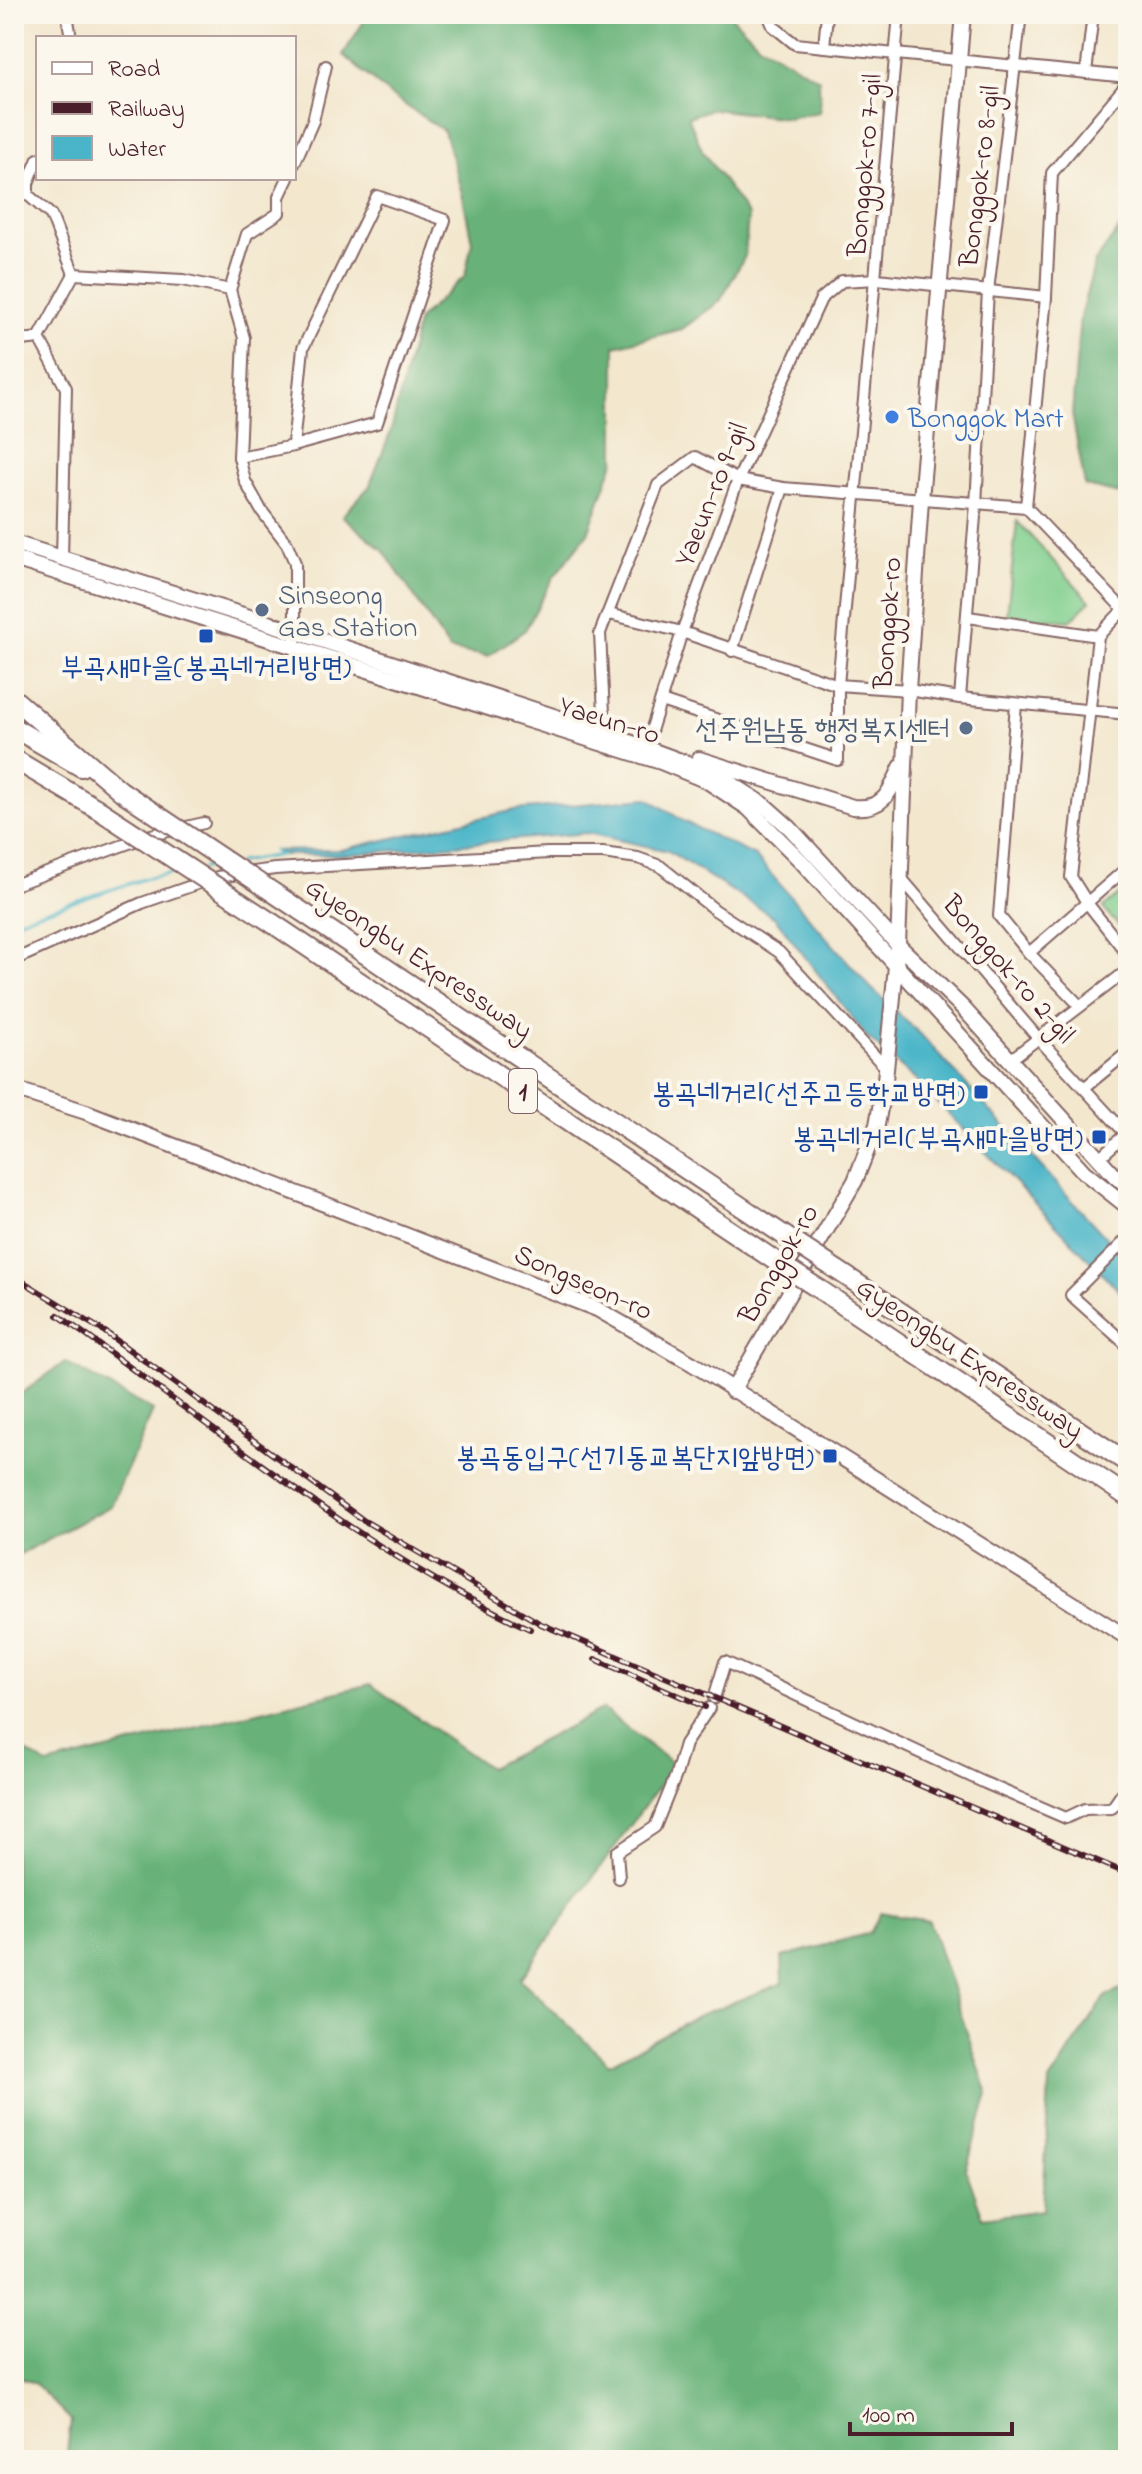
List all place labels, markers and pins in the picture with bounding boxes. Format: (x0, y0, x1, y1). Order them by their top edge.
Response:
place label: Bonggok Mart (907, 400, 1064, 441)
marker: Bonggok Mart (883, 408, 901, 426)
place label: Sinseong Gas Station (278, 577, 417, 650)
marker: Sinseong Gas Station (253, 601, 271, 619)
marker: 부곡새마을(봉곡네거리방면) (197, 627, 215, 645)
place label: 부곡새마을(봉곡네거리방면) (61, 649, 351, 690)
place label: 선주원남동 행정복지센터 (695, 711, 950, 752)
marker: 선주원남동 행정복지센터 (957, 719, 975, 737)
place label: 봉곡네거리(선주고등학교방면) (652, 1075, 965, 1116)
marker: 봉곡네거리(선주고등학교방면) (972, 1083, 990, 1101)
place label: 봉곡네거리(부곡새마을방면) (793, 1120, 1083, 1161)
marker: 봉곡네거리(부곡새마을방면) (1090, 1128, 1108, 1146)
place label: 봉곡동입구(선기동교복단지앞방면) (456, 1439, 814, 1480)
marker: 봉곡동입구(선기동교복단지앞방면) (821, 1447, 839, 1465)

